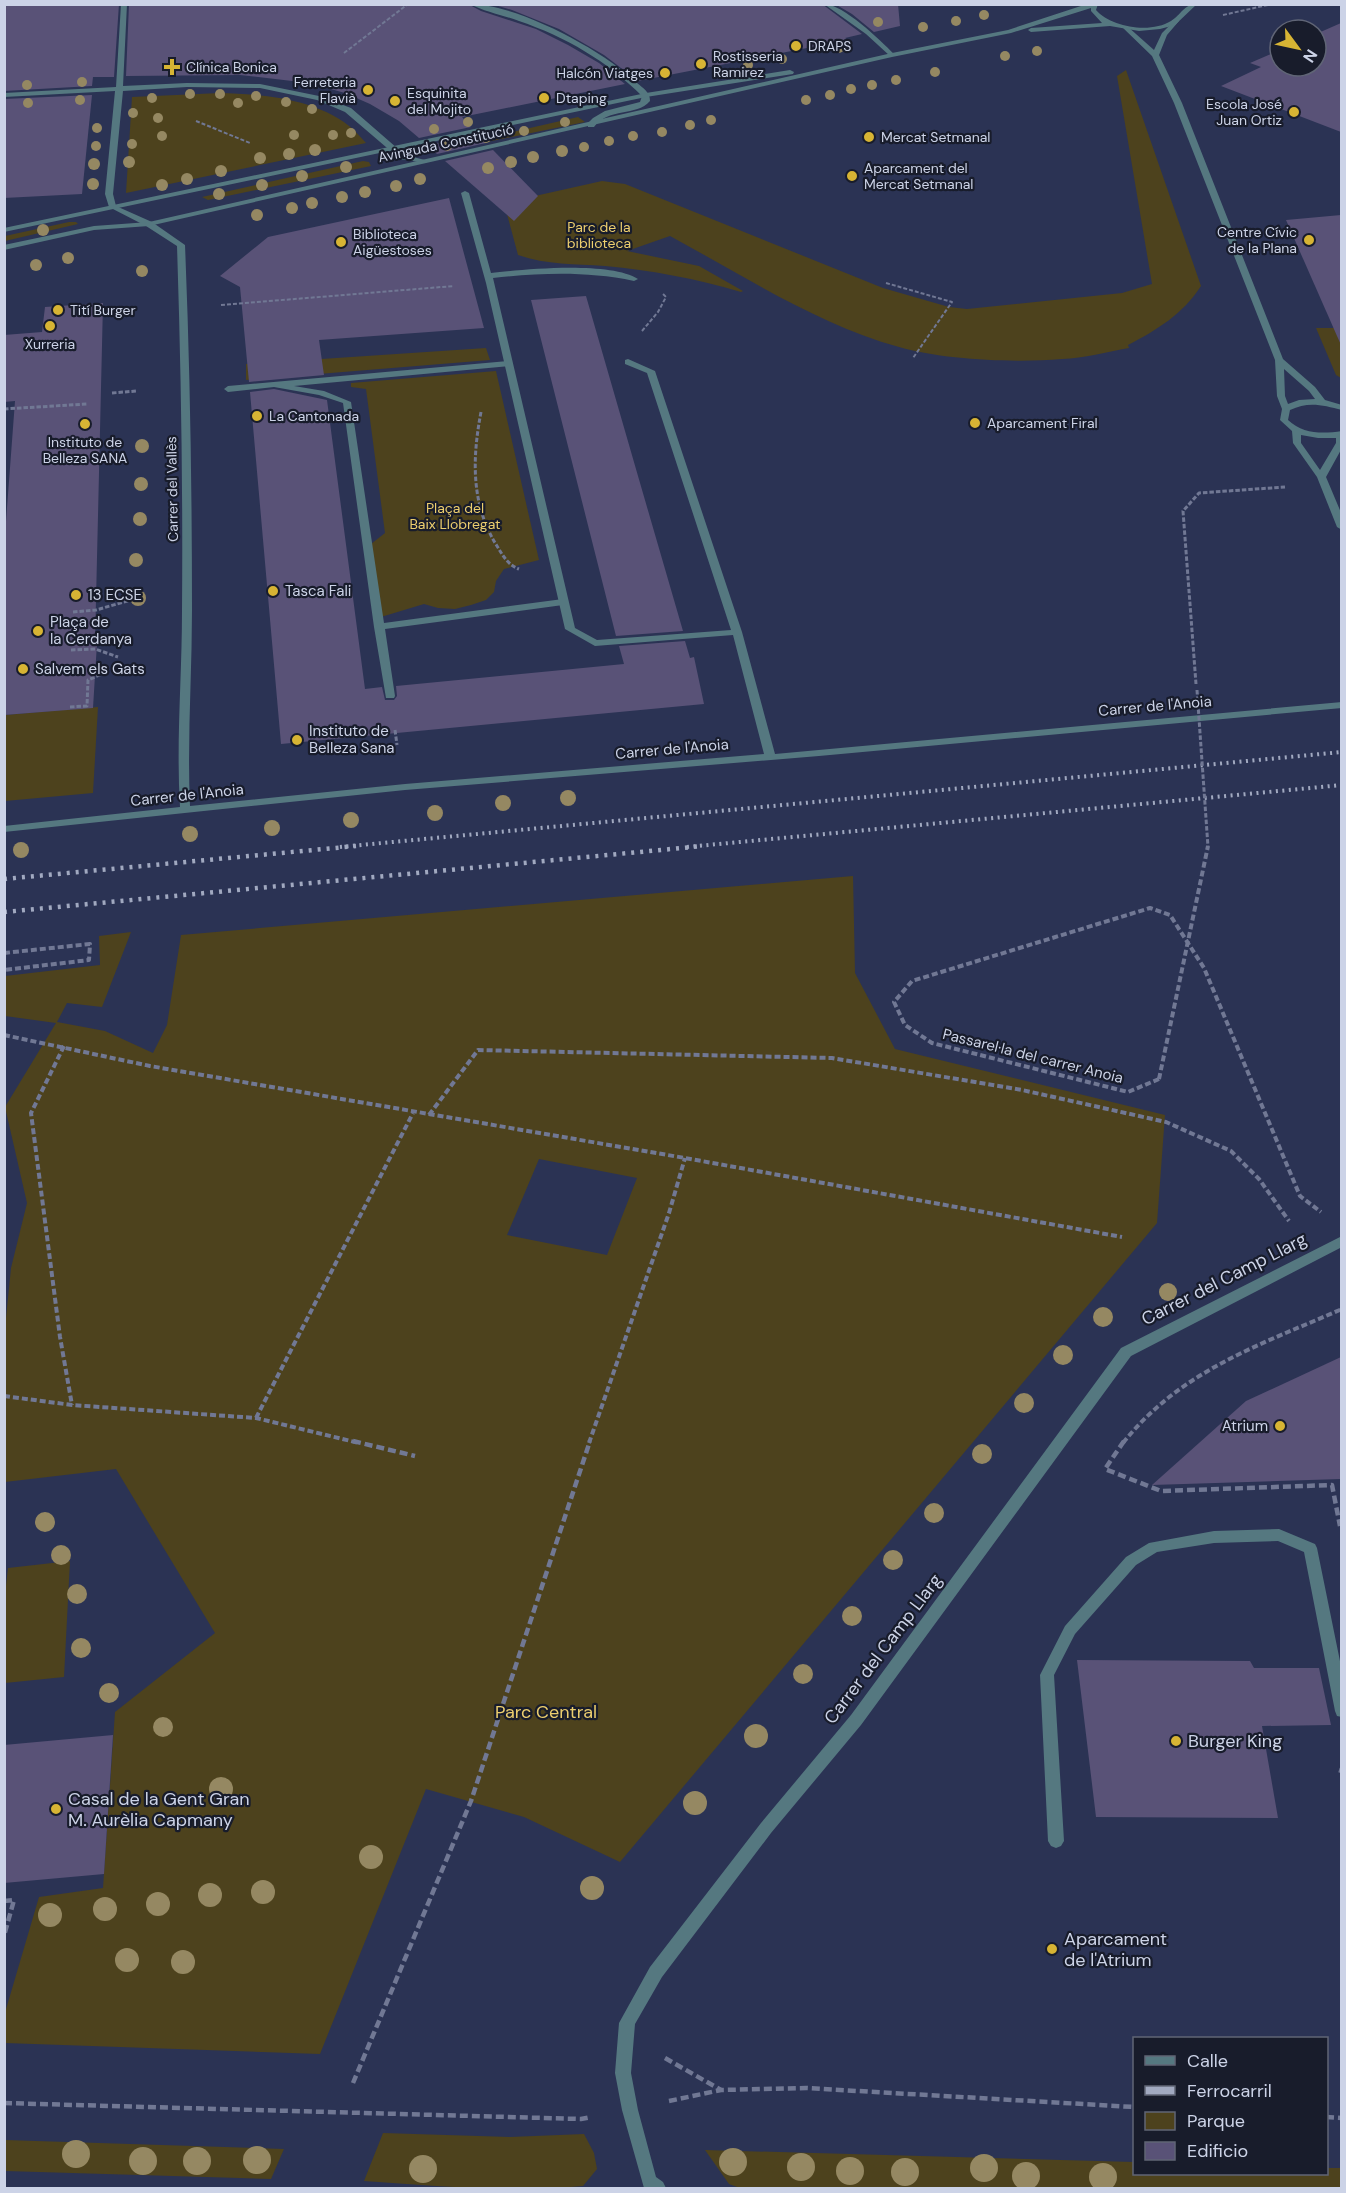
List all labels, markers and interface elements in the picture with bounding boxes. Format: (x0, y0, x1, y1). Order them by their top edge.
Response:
north arrow (1268, 18, 1328, 78)
place label: DRAPS (808, 37, 851, 55)
marker: DRAPS (789, 39, 803, 53)
text: N (1298, 45, 1322, 67)
place label: Rostisseria Ramirez (713, 47, 783, 81)
marker: Rostisseria Ramirez (694, 57, 708, 71)
marker: Clínica Bonica (163, 58, 181, 76)
place label: Clínica Bonica (186, 58, 277, 76)
place label: Halcón Viatges (557, 64, 653, 82)
marker: Halcón Viatges (658, 66, 672, 80)
place label: Ferreteria Flavià (294, 73, 356, 107)
marker: Ferreteria Flavià (361, 83, 375, 97)
place label: Esquinita del Mojito (407, 84, 471, 118)
place label: Dtaping (556, 89, 607, 107)
marker: Dtaping (537, 91, 551, 105)
marker: Esquinita del Mojito (388, 94, 402, 108)
place label: Escola José Juan Ortiz (1206, 95, 1282, 129)
marker: Escola José Juan Ortiz (1287, 105, 1301, 119)
street label: Avinguda Constitució (376, 120, 516, 166)
place label: Mercat Setmanal (881, 128, 990, 146)
marker: Mercat Setmanal (862, 130, 876, 144)
place label: Aparcament del Mercat Setmanal (864, 159, 973, 193)
marker: Aparcament del Mercat Setmanal (845, 169, 859, 183)
park label: Parc de la biblioteca (567, 218, 631, 252)
place label: Centre Cívic de la Plana (1217, 223, 1297, 257)
place label: Biblioteca Aigüestoses (353, 225, 432, 259)
marker: Centre Cívic de la Plana (1302, 233, 1316, 247)
marker: Biblioteca Aigüestoses (334, 235, 348, 249)
place label: Tití Burger (70, 301, 136, 319)
marker: Tití Burger (51, 303, 65, 317)
marker: Xurreria (43, 319, 57, 333)
place label: Xurreria (25, 335, 75, 353)
place label: La Cantonada (269, 407, 359, 425)
marker: La Cantonada (250, 409, 264, 423)
place label: Aparcament Firal (987, 414, 1098, 432)
marker: Aparcament Firal (968, 416, 982, 430)
marker: Instituto de Belleza SANA (78, 417, 92, 431)
place label: Instituto de Belleza SANA (43, 433, 127, 467)
street label: Carrer del Vallès (162, 436, 182, 542)
park label: Plaça del Baix Llobregat (409, 499, 501, 533)
place label: Tasca Fali (285, 581, 351, 601)
marker: Tasca Fali (266, 584, 280, 598)
place label: 13 ECSE (88, 585, 142, 605)
marker: 13 ECSE (69, 588, 83, 602)
place label: Plaça de la Cerdanya (50, 612, 132, 649)
marker: Plaça de la Cerdanya (31, 624, 45, 638)
place label: Salvem els Gats (35, 659, 145, 679)
marker: Salvem els Gats (16, 662, 30, 676)
street label: Carrer de l'Anoia (1097, 691, 1213, 721)
place label: Instituto de Belleza Sana (309, 721, 394, 758)
marker: Instituto de Belleza Sana (290, 733, 304, 747)
street label: Carrer de l'Anoia (614, 734, 730, 764)
street label: Carrer de l'Anoia (129, 779, 245, 811)
street label: Passarel·la del carrer Anoia (941, 1024, 1125, 1088)
street label: Carrer del Camp Llarg (1137, 1227, 1311, 1331)
place label: Atrium (1222, 1416, 1268, 1436)
marker: Atrium (1273, 1419, 1287, 1433)
street label: Carrer del Camp Llarg (819, 1569, 947, 1729)
park label: Parc Central (495, 1700, 597, 1724)
place label: Burger King (1188, 1729, 1282, 1753)
marker: Burger King (1169, 1734, 1183, 1748)
place label: Casal de la Gent Gran M. Aurèlia Capmany (68, 1787, 250, 1832)
marker: Casal de la Gent Gran M. Aurèlia Capmany (49, 1802, 63, 1816)
place label: Aparcament de l'Atrium (1064, 1927, 1167, 1972)
marker: Aparcament de l'Atrium (1045, 1942, 1059, 1956)
legend (1133, 2037, 1328, 2175)
text: Calle (1187, 2049, 1228, 2073)
text: Ferrocarril (1187, 2079, 1272, 2103)
text: Parque (1187, 2109, 1245, 2133)
text: Edificio (1187, 2139, 1248, 2163)

